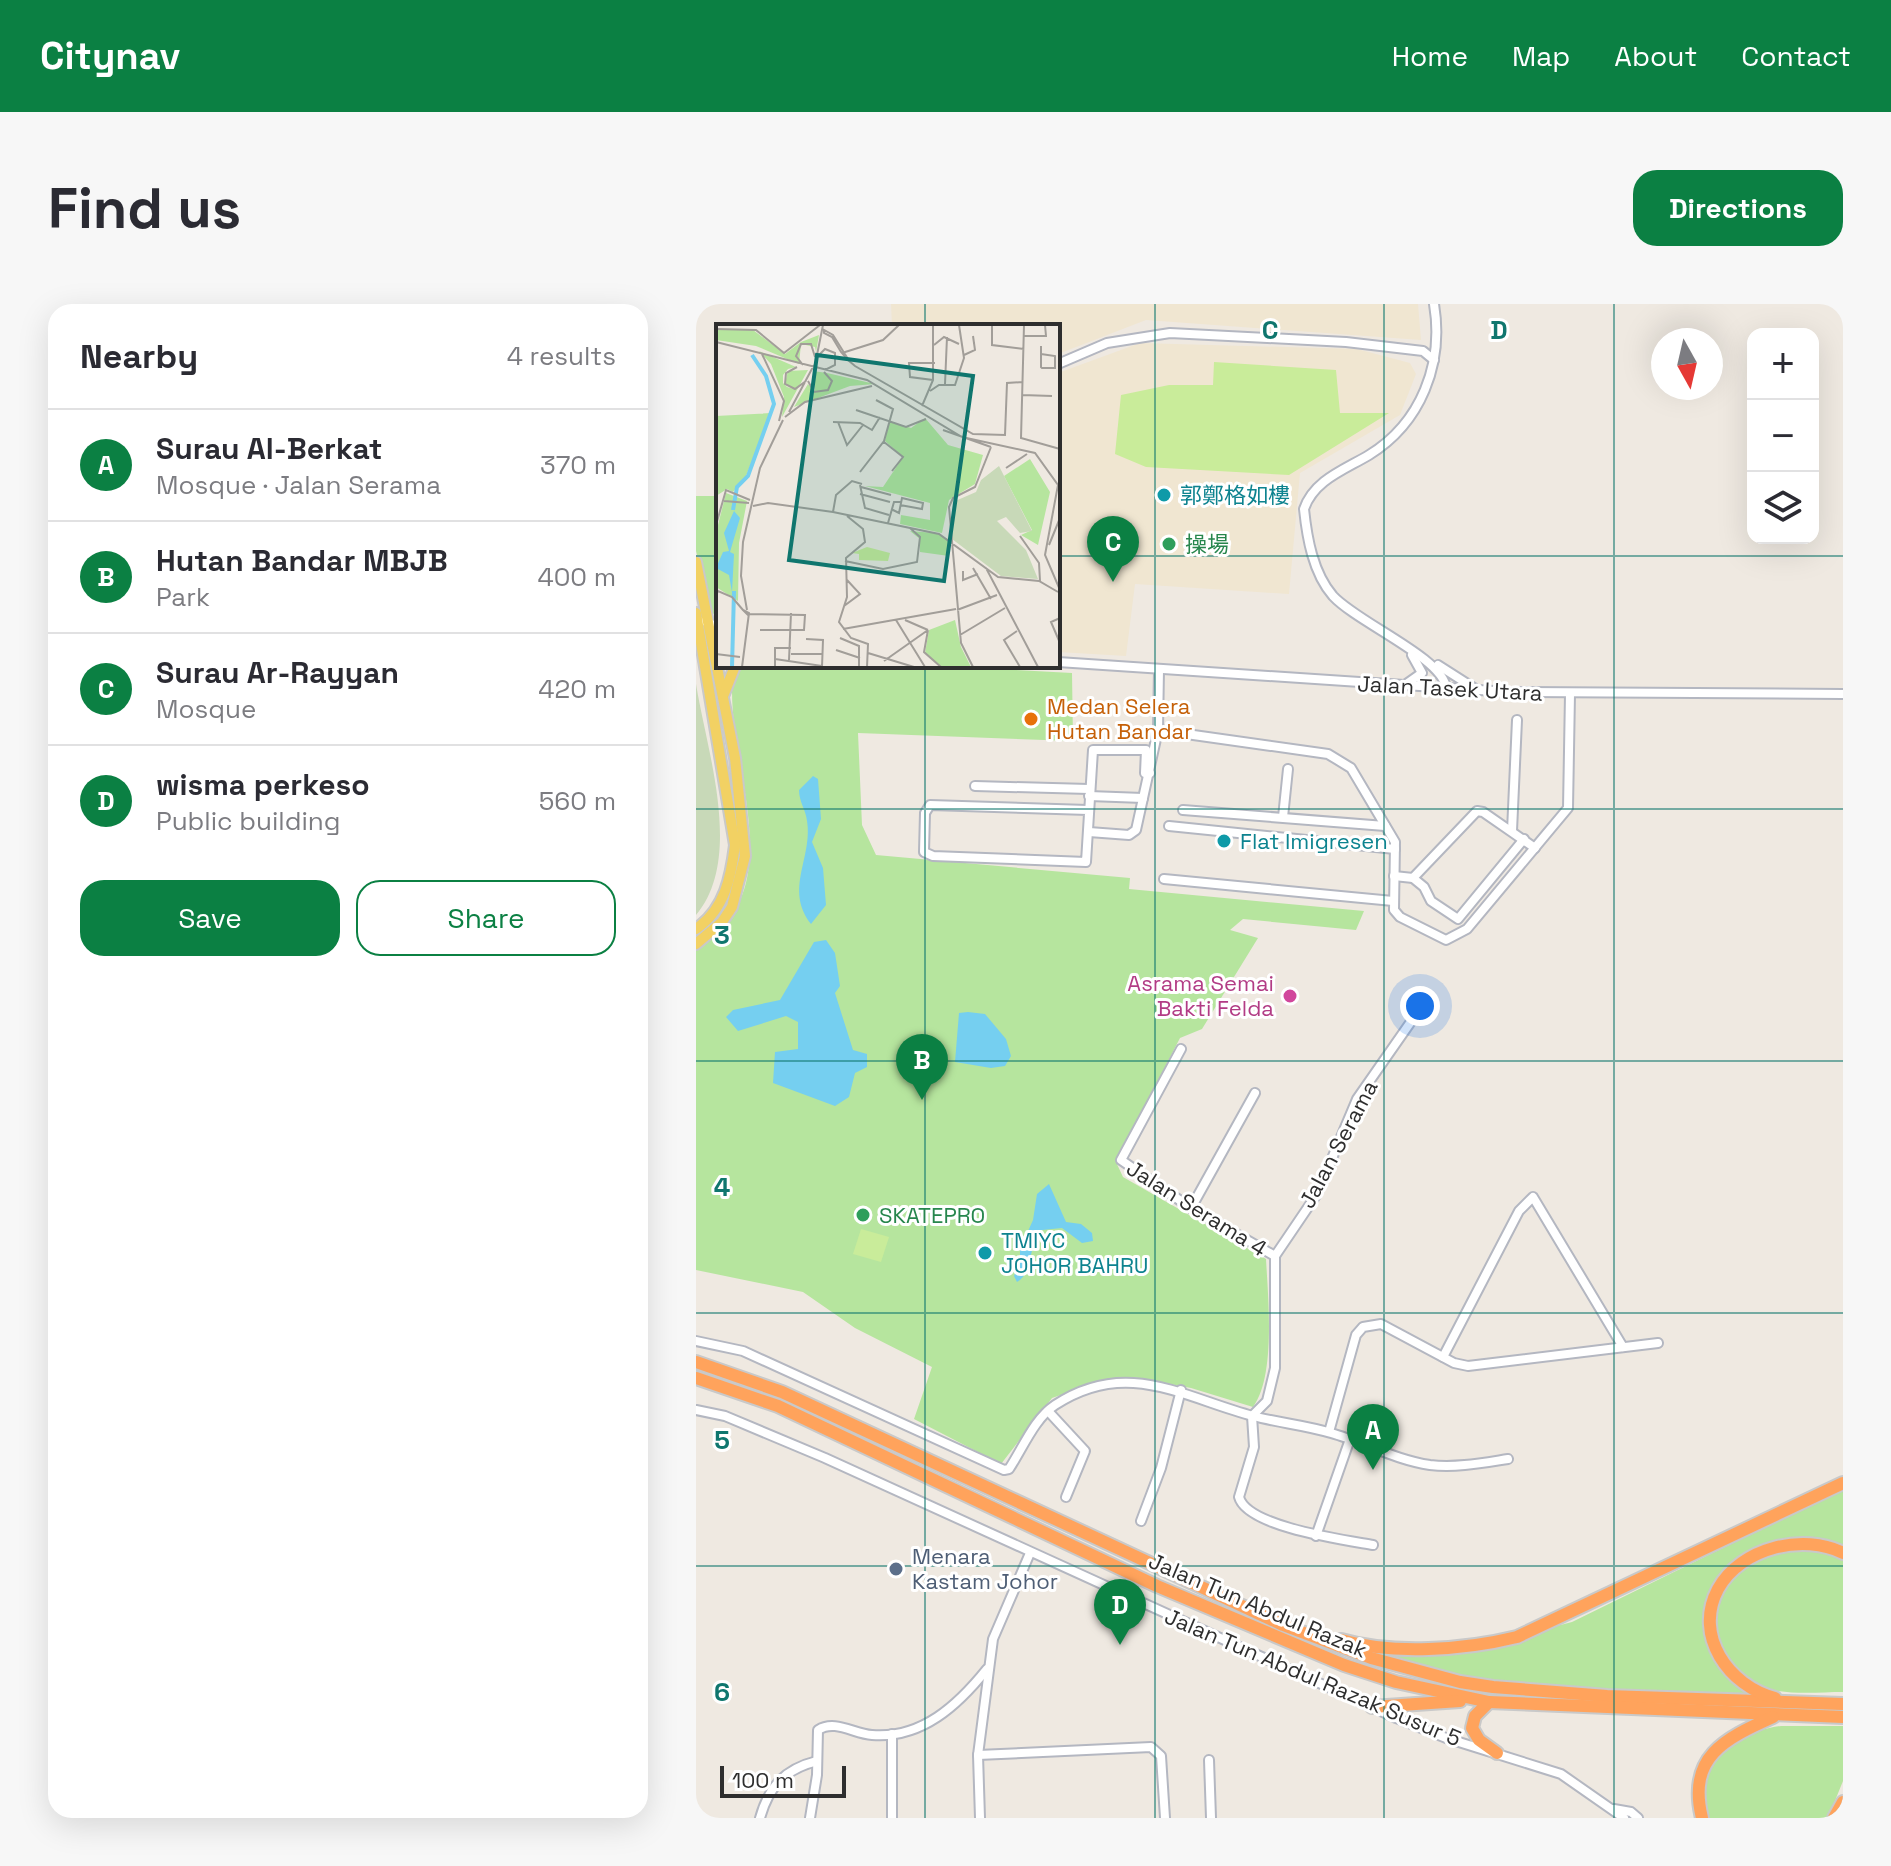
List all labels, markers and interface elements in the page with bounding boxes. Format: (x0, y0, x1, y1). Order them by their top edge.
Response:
text: Citynav (40, 32, 180, 80)
text: Home (1392, 38, 1468, 74)
text: Map (1512, 38, 1570, 74)
text: About (1614, 38, 1697, 74)
text: Contact (1741, 38, 1851, 74)
button: Directions (1633, 170, 1843, 246)
text: Find us (48, 173, 241, 244)
text: C (1262, 313, 1278, 347)
text: D (1490, 313, 1508, 347)
inset map (716, 324, 1060, 668)
north arrow (1651, 328, 1723, 400)
map controls (1747, 328, 1819, 544)
button: + (1747, 328, 1819, 400)
text: Nearby (80, 335, 198, 378)
text: 4 results (507, 339, 616, 373)
button: − (1747, 400, 1819, 472)
text: Surau Al-Berkat (156, 429, 382, 468)
text: A (98, 448, 114, 482)
text: 370 m (540, 448, 616, 482)
text: Mosque · Jalan Serama (156, 468, 441, 502)
button: layers (1747, 472, 1819, 544)
place label: 郭鄭格如樓 (1180, 481, 1290, 509)
marker: 郭鄭格如樓 (1155, 486, 1173, 504)
pin: C (1087, 516, 1139, 582)
place label: 操場 (1185, 530, 1229, 558)
marker: 操場 (1160, 535, 1178, 553)
text: Hutan Bandar MBJB (156, 541, 448, 580)
text: B (97, 560, 115, 594)
text: 400 m (537, 560, 616, 594)
text: Park (156, 580, 210, 614)
text: Surau Ar-Rayyan (156, 653, 399, 692)
street label: Jalan Tasek Utara (1357, 669, 1544, 707)
text: C (98, 672, 114, 706)
text: 420 m (538, 672, 616, 706)
text: Mosque (156, 692, 256, 726)
place label: Medan Selera Hutan Bandar (1047, 692, 1193, 745)
marker: Medan Selera Hutan Bandar (1022, 710, 1040, 728)
text: wisma perkeso (156, 765, 370, 804)
text: D (97, 784, 115, 818)
text: 560 m (539, 784, 616, 818)
text: Public building (156, 804, 340, 838)
place label: Flat Imigresen (1240, 827, 1388, 855)
marker: Flat Imigresen (1215, 832, 1233, 850)
button: Save (80, 880, 340, 956)
button: Share (356, 880, 616, 956)
text: 3 (714, 918, 730, 952)
place label: Asrama Semai Bakti Felda (1127, 969, 1274, 1022)
your location (1400, 986, 1440, 1026)
marker: Asrama Semai Bakti Felda (1281, 987, 1299, 1005)
pin: B (896, 1034, 948, 1100)
street label: Jalan Serama (1293, 1075, 1384, 1213)
street label: Jalan Serama 4 (1122, 1154, 1273, 1262)
text: 4 (714, 1170, 730, 1204)
place label: SKATEPRO (879, 1201, 985, 1229)
marker: SKATEPRO (854, 1206, 872, 1224)
place label: TMIYC JOHOR BAHRU (1001, 1226, 1148, 1279)
marker: TMIYC JOHOR BAHRU (976, 1244, 994, 1262)
pin: A (1347, 1404, 1399, 1470)
text: 5 (714, 1423, 730, 1457)
place label: Menara Kastam Johor (912, 1542, 1058, 1595)
street label: Jalan Tun Abdul Razak (1145, 1546, 1372, 1664)
marker: Menara Kastam Johor (887, 1560, 905, 1578)
pin: D (1094, 1579, 1146, 1645)
street label: Jalan Tun Abdul Razak Susur 5 (1161, 1602, 1465, 1752)
text: 6 (714, 1675, 730, 1709)
scale bar (720, 1762, 846, 1798)
text: 100 m (732, 1766, 794, 1794)

